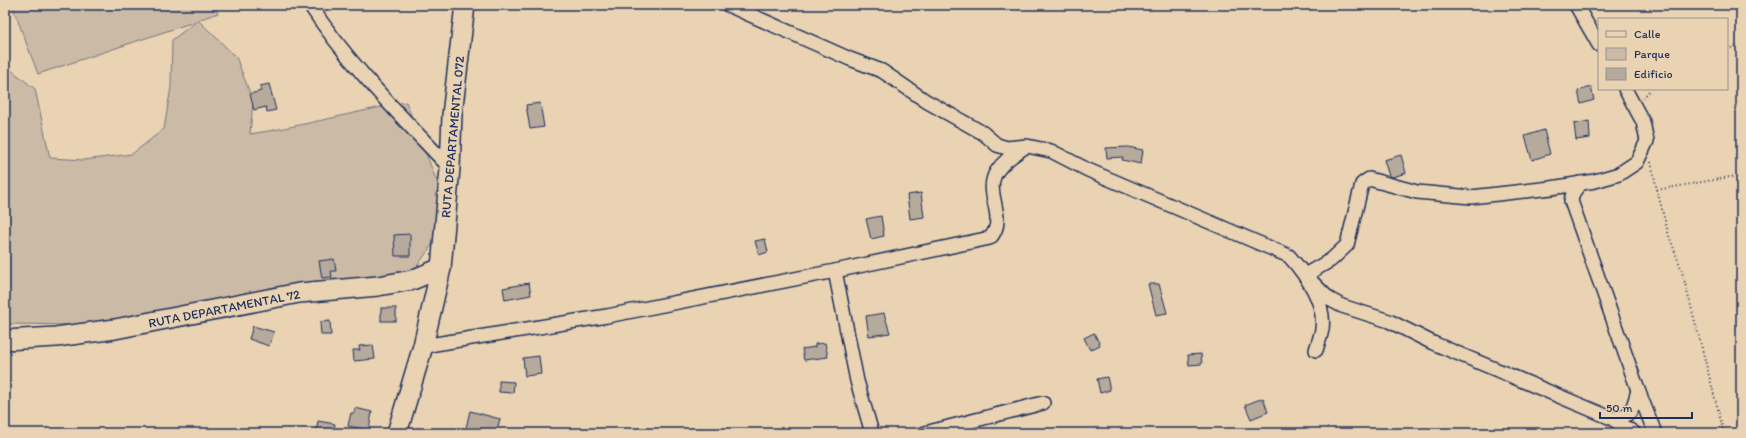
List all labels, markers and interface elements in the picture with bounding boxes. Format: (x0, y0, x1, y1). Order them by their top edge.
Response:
legend (1598, 18, 1728, 90)
text: Calle (1634, 27, 1661, 41)
text: Parque (1634, 47, 1670, 61)
street label: RUTA DEPARTAMENTAL 072 (438, 55, 467, 219)
text: Edificio (1634, 67, 1673, 81)
street label: RUTA DEPARTAMENTAL 72 (147, 286, 301, 331)
scale bar (1600, 394, 1692, 420)
text: 50 m (1606, 401, 1632, 415)

